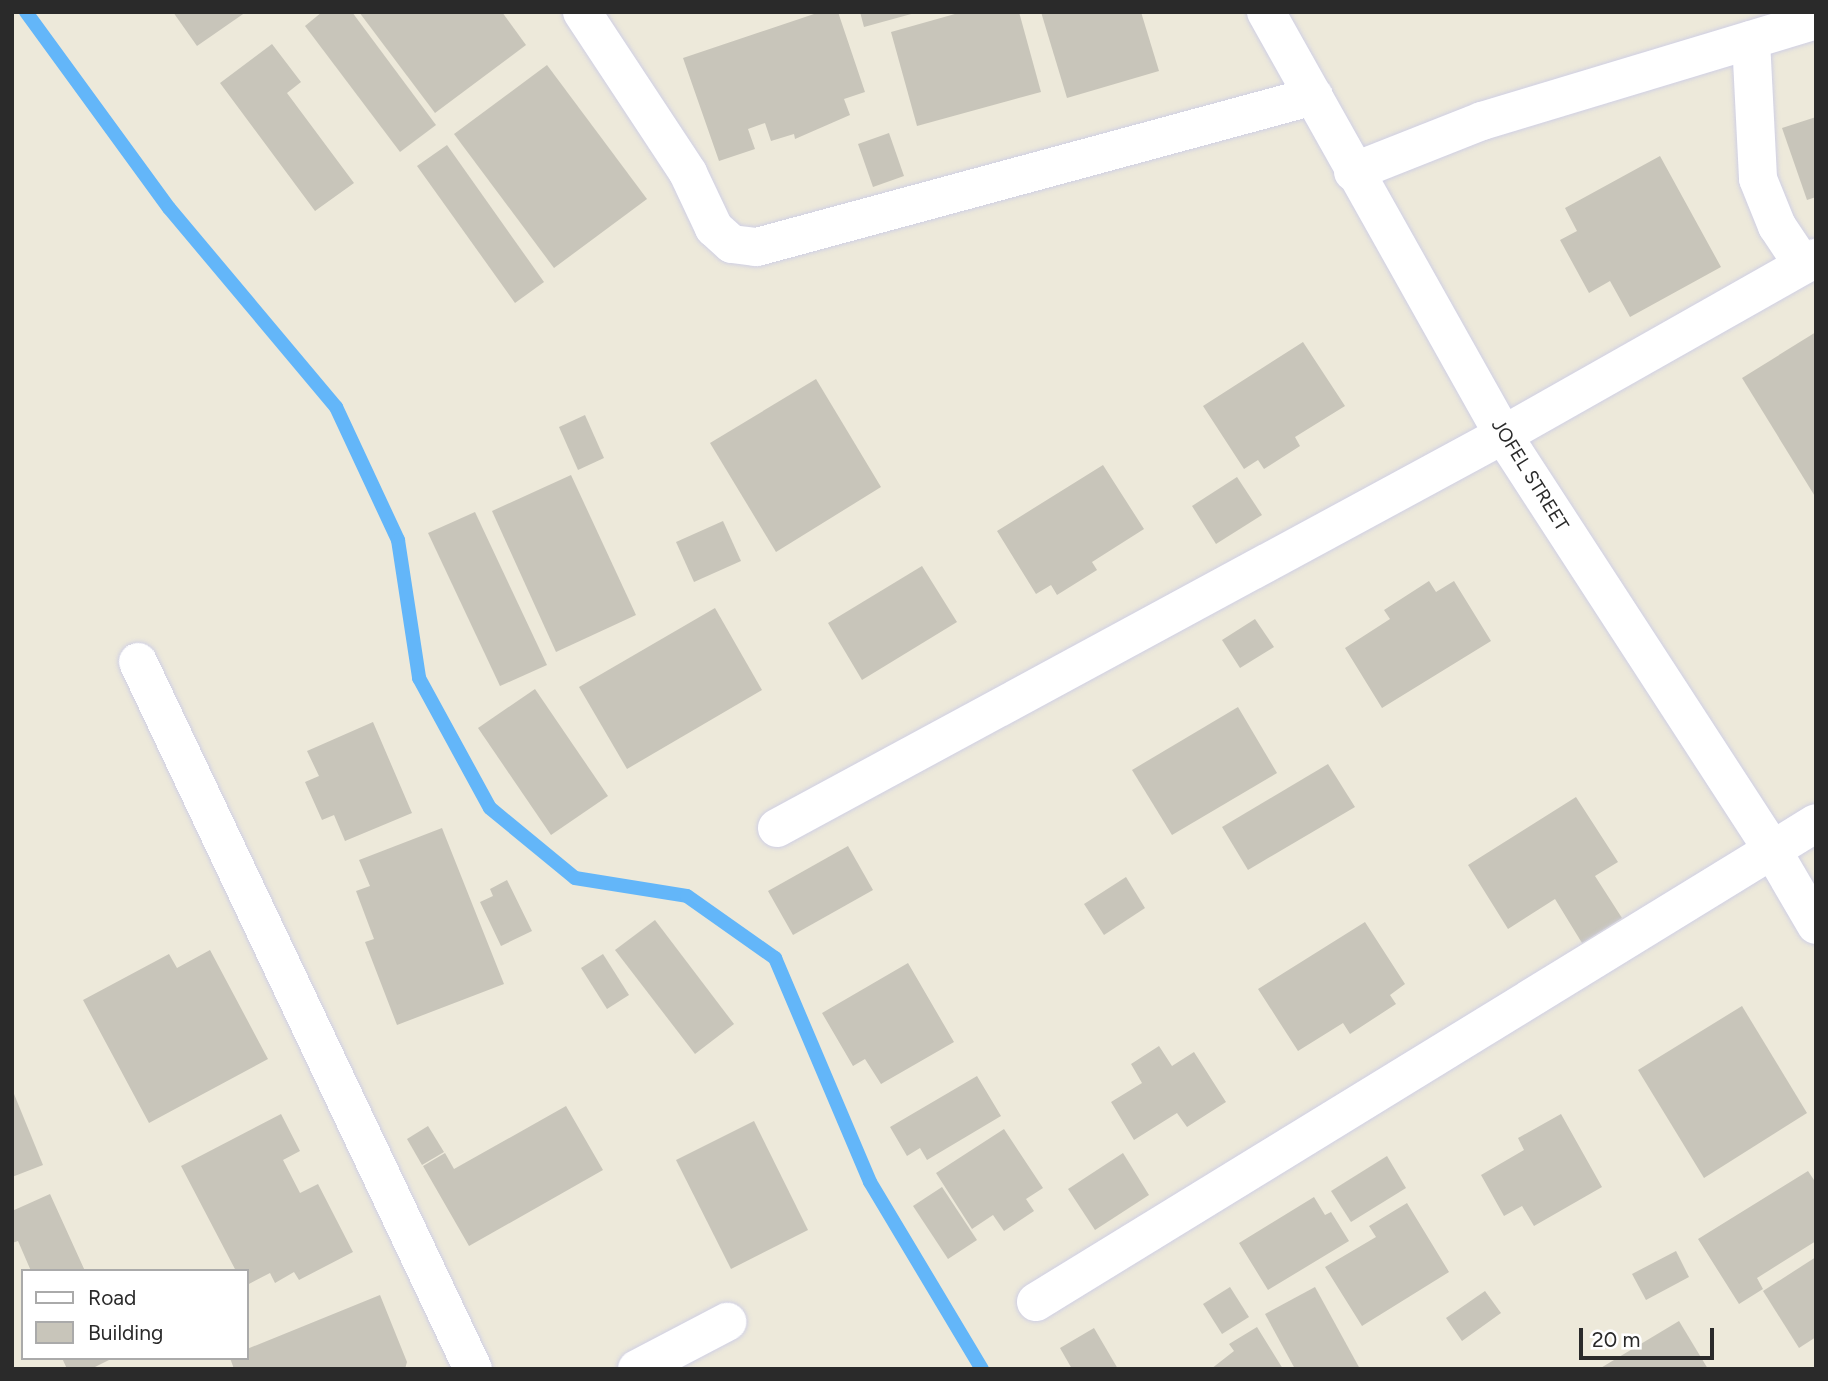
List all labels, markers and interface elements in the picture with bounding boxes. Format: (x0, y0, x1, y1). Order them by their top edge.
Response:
street label: JOFEL STREET (1486, 415, 1574, 535)
legend (21, 1269, 248, 1360)
text: Road (88, 1285, 136, 1310)
scale bar (1583, 1314, 1718, 1358)
text: Building (88, 1320, 163, 1345)
text: 20 m (1592, 1327, 1640, 1352)

